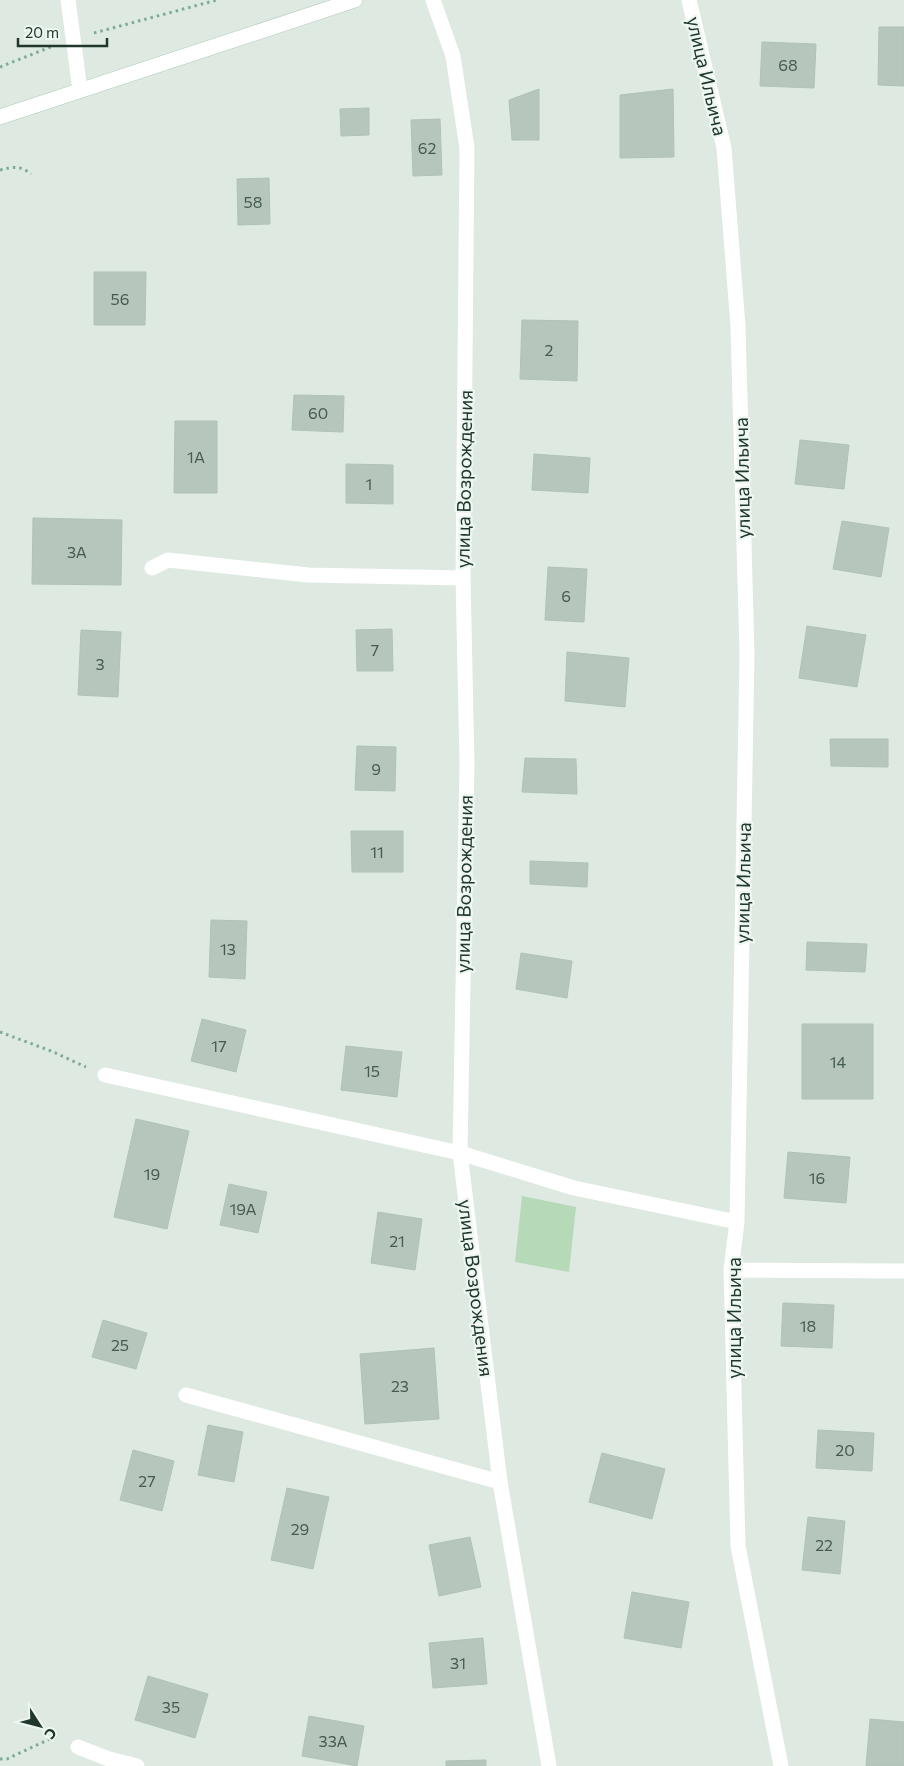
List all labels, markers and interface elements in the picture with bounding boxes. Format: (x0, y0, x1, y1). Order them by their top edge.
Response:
street label: улица Ильича (683, 14, 732, 138)
scale bar (18, 15, 106, 47)
text: 20 m (25, 23, 59, 41)
house number: 68 (778, 55, 798, 74)
house number: 62 (418, 138, 436, 157)
house number: 58 (244, 192, 262, 211)
house number: 56 (111, 289, 129, 308)
house number: 2 (545, 340, 554, 359)
street label: улица Возрождения (450, 390, 477, 568)
house number: 60 (308, 403, 328, 422)
street label: улица Ильича (729, 417, 754, 539)
house number: 1А (187, 447, 205, 466)
house number: 1 (366, 474, 372, 493)
house number: 3А (67, 542, 87, 561)
house number: 6 (561, 586, 571, 605)
house number: 7 (371, 640, 379, 659)
house number: 3 (95, 654, 105, 673)
house number: 9 (371, 759, 381, 778)
street label: улица Возрождения (450, 795, 477, 973)
street label: улица Ильича (730, 822, 755, 944)
house number: 11 (370, 842, 384, 861)
house number: 13 (220, 939, 236, 958)
house number: 17 (211, 1036, 227, 1055)
house number: 14 (830, 1052, 847, 1071)
house number: 15 (364, 1061, 380, 1080)
house number: 19 (144, 1164, 160, 1183)
house number: 16 (809, 1168, 825, 1187)
street label: улица Возрождения (454, 1198, 499, 1378)
house number: 19А (229, 1199, 257, 1218)
house number: 21 (389, 1231, 405, 1250)
street label: улица Ильича (722, 1257, 745, 1379)
house number: 18 (800, 1316, 816, 1335)
house number: 25 (111, 1335, 129, 1354)
house number: 23 (391, 1376, 409, 1395)
house number: 20 (835, 1440, 855, 1459)
house number: 27 (138, 1471, 156, 1490)
house number: 29 (291, 1519, 309, 1538)
house number: 22 (815, 1535, 833, 1554)
house number: 31 (450, 1653, 466, 1672)
house number: 35 (162, 1697, 180, 1716)
north arrow (15, 1701, 65, 1751)
text: С (41, 1725, 61, 1743)
house number: 33А (319, 1731, 347, 1750)

